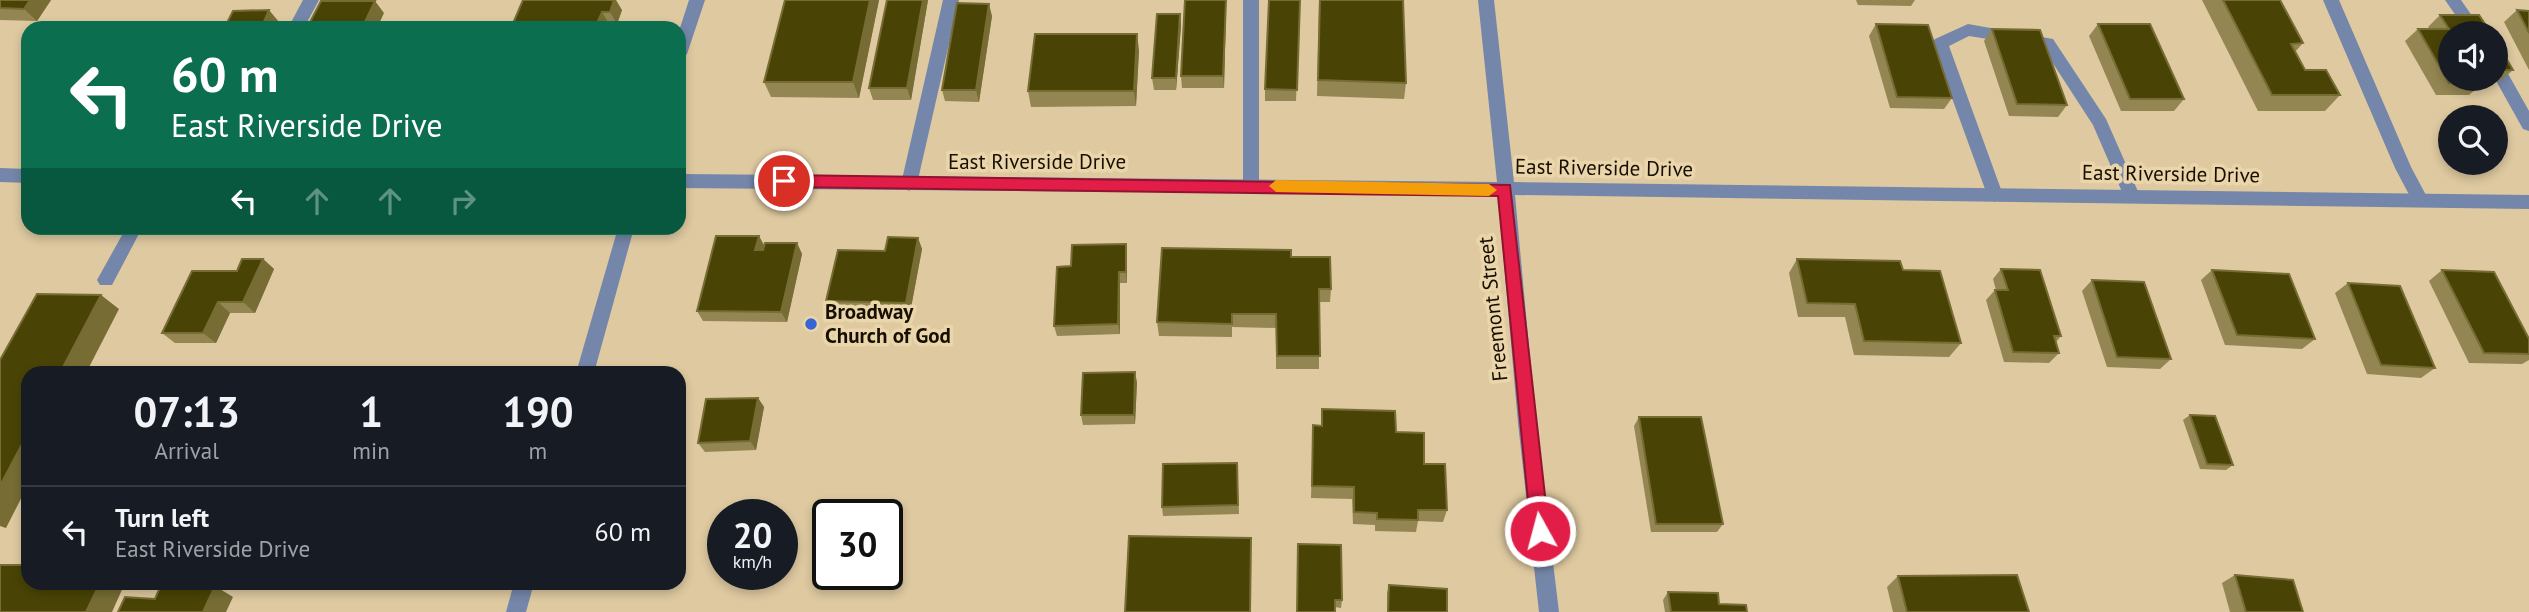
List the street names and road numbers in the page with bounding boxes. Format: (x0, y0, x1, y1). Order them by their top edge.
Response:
street label: East Riverside Drive (948, 148, 1126, 175)
street label: East Riverside Drive (1515, 152, 1693, 183)
street label: East Riverside Drive (2082, 158, 2260, 189)
street label: Freemont Street (1471, 235, 1514, 383)

